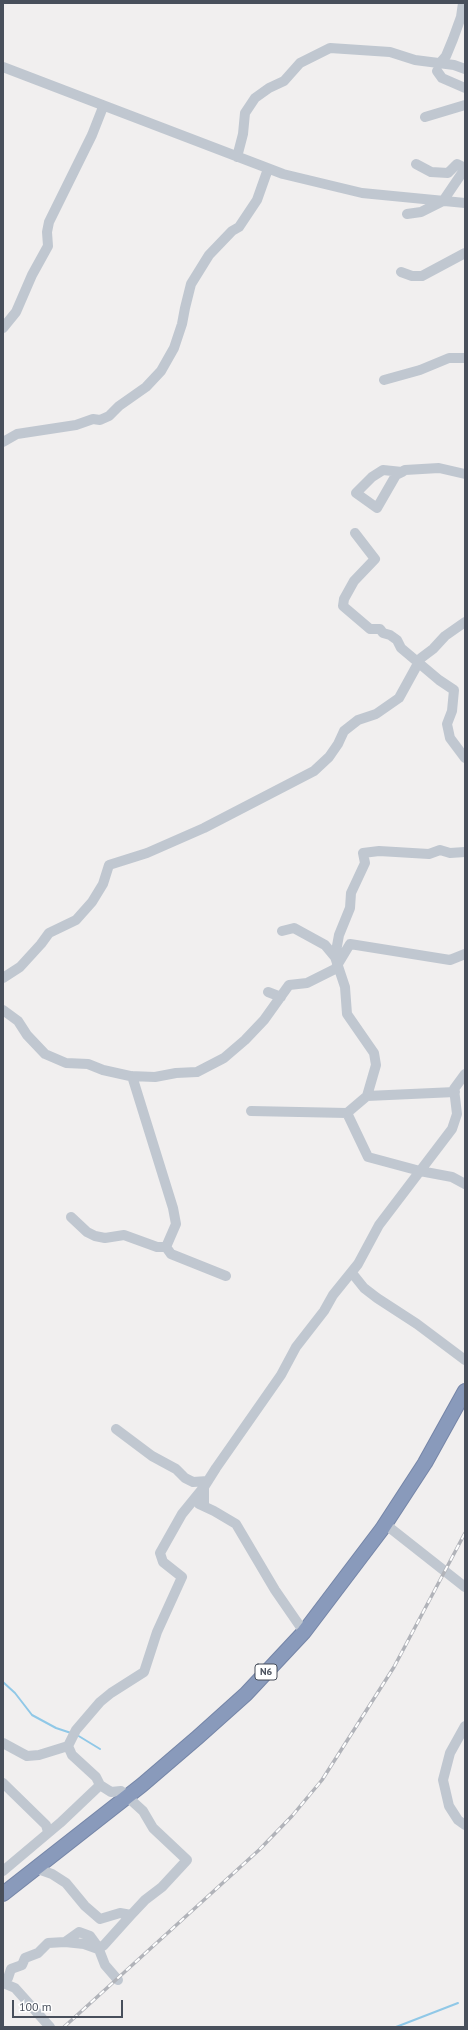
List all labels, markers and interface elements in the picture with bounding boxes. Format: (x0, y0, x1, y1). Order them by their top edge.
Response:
road number: N6 (255, 1664, 277, 1680)
scale bar (14, 1992, 125, 2018)
text: 100 m (19, 1999, 52, 2014)

